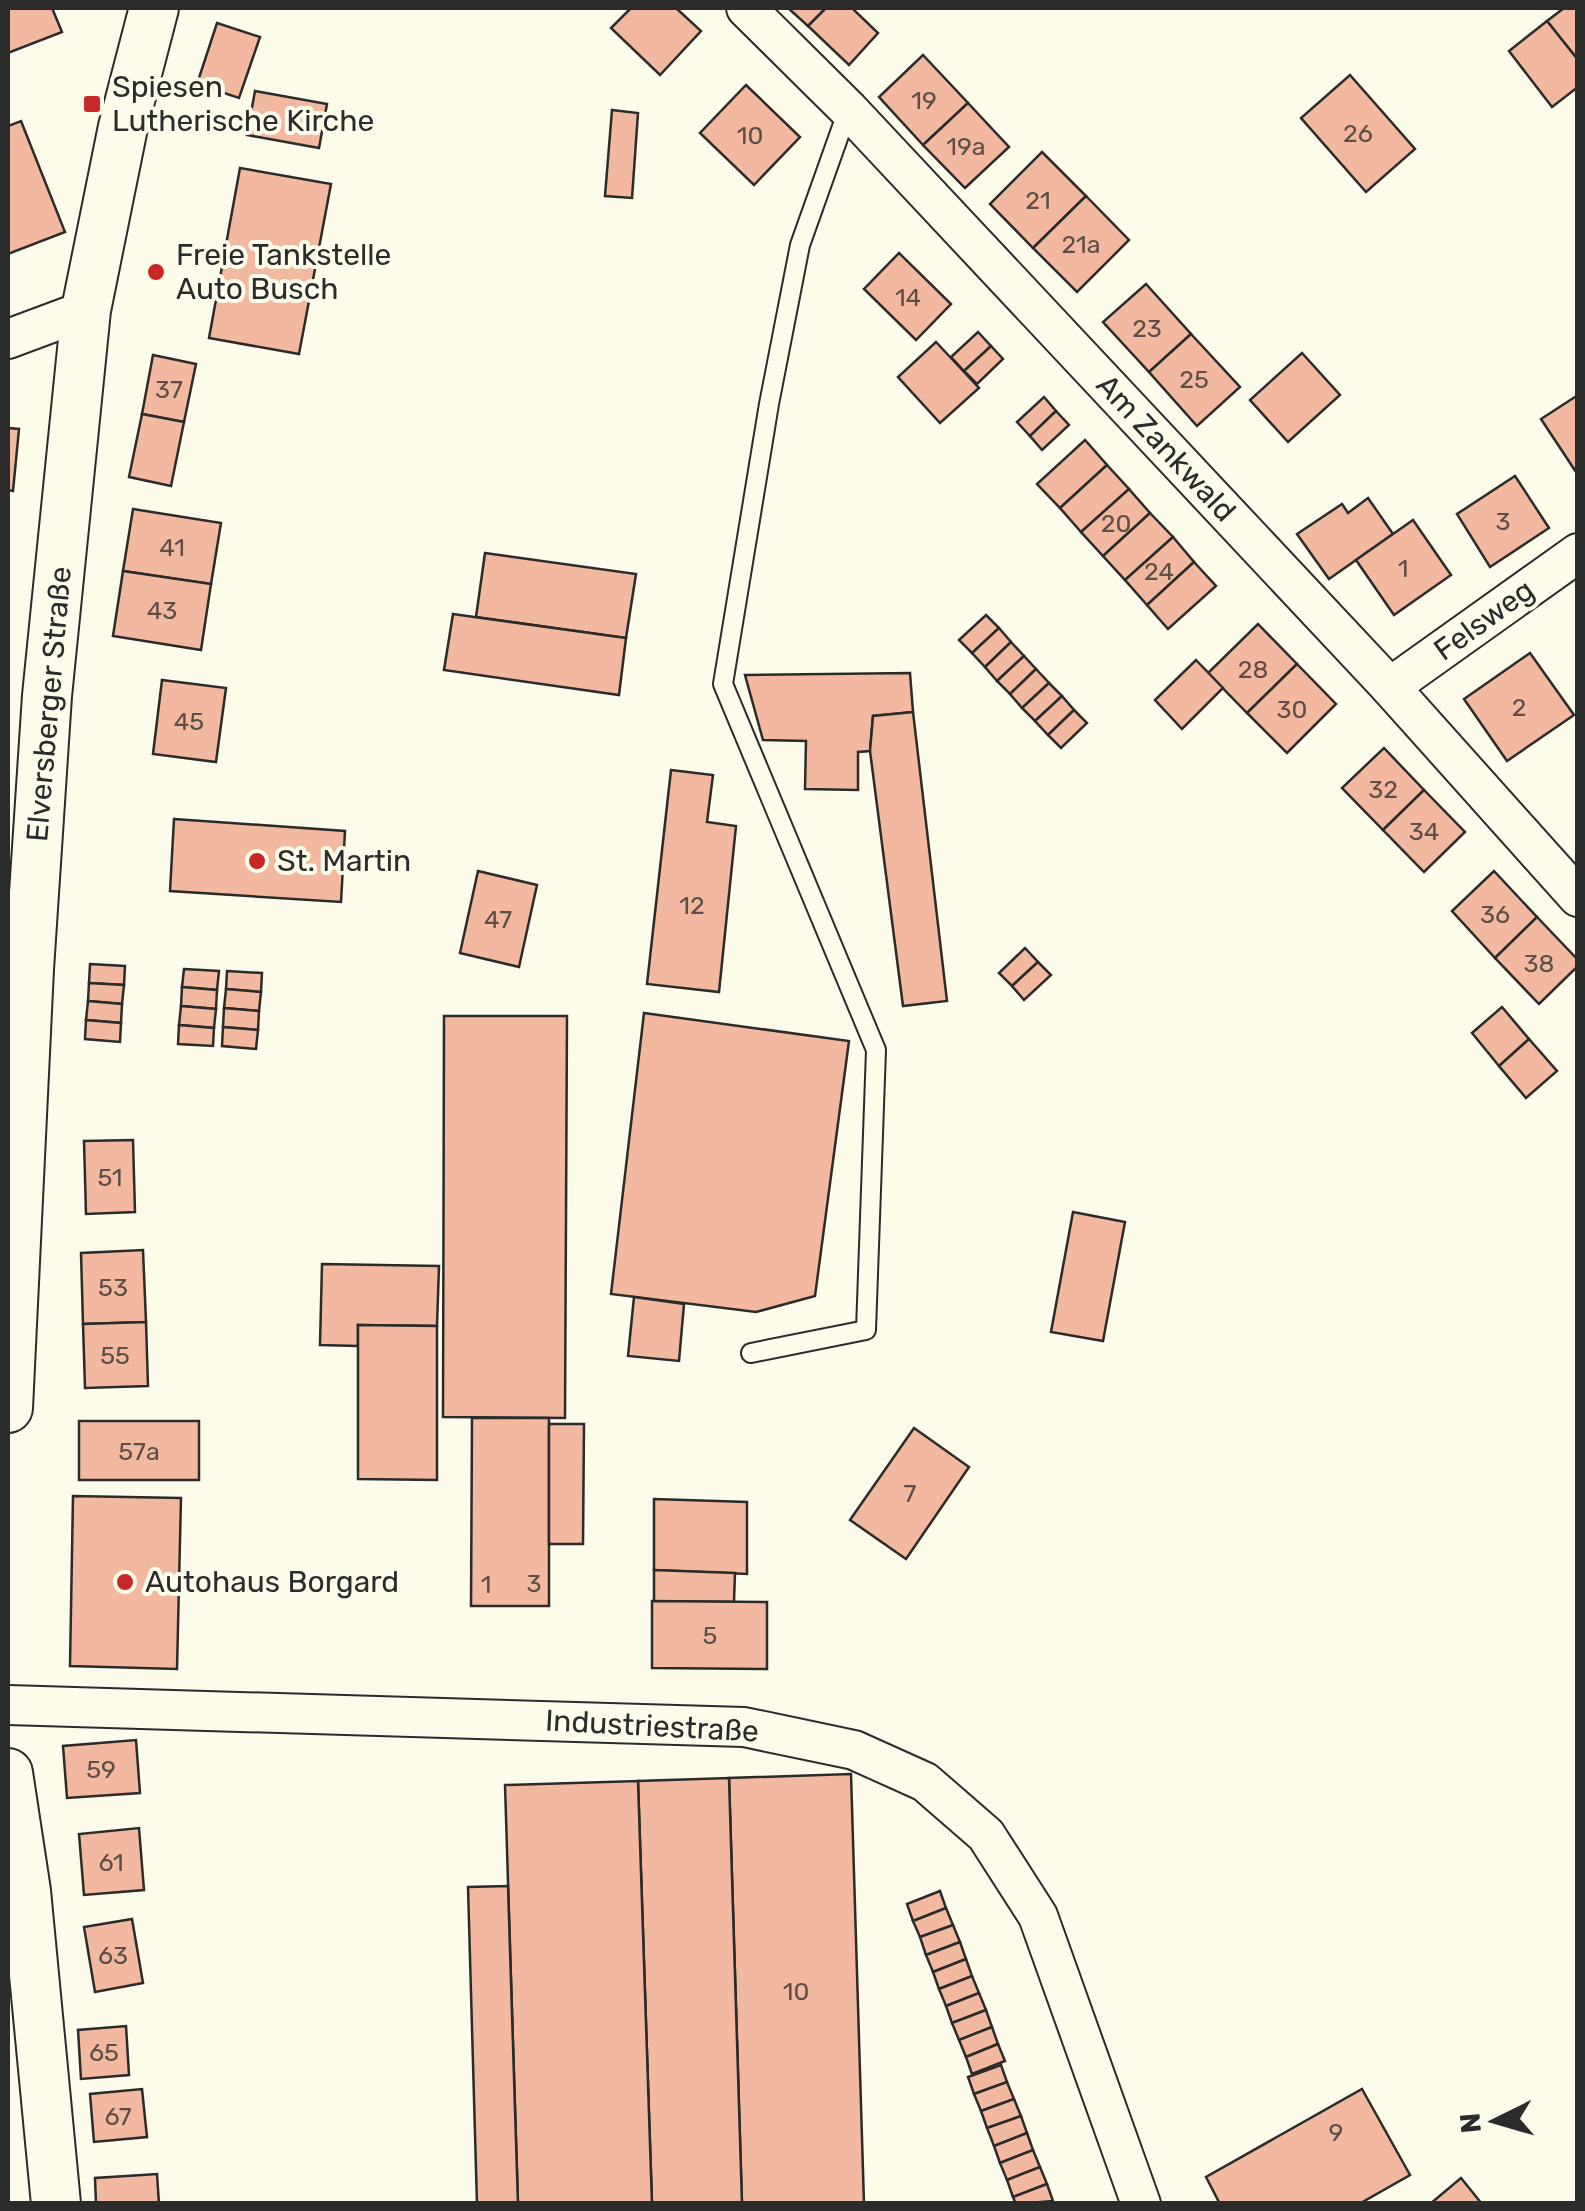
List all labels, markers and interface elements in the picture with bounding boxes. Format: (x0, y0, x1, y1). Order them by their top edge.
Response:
place label: Spiesen Lutherische Kirche (112, 69, 374, 139)
house number: 19 (911, 86, 937, 115)
marker: Spiesen Lutherische Kirche (81, 93, 103, 115)
house number: 26 (1343, 119, 1373, 148)
house number: 10 (737, 121, 763, 150)
house number: 19a (946, 132, 986, 161)
house number: 21 (1025, 186, 1051, 215)
house number: 21a (1061, 230, 1101, 259)
place label: Freie Tankstelle Auto Busch (176, 237, 391, 307)
marker: Freie Tankstelle Auto Busch (145, 261, 167, 283)
house number: 14 (895, 283, 921, 312)
house number: 23 (1132, 314, 1162, 343)
house number: 25 (1179, 365, 1209, 394)
street label: Am Zankwald (1089, 367, 1243, 529)
house number: 37 (155, 375, 183, 404)
house number: 3 (1495, 507, 1511, 536)
house number: 20 (1101, 509, 1131, 538)
house number: 41 (159, 533, 185, 562)
house number: 1 (1398, 554, 1408, 583)
house number: 24 (1144, 557, 1174, 586)
street label: Elversberger Straße (19, 565, 79, 843)
street label: Felsweg (1427, 572, 1541, 668)
house number: 43 (147, 596, 177, 625)
house number: 28 (1238, 655, 1268, 684)
house number: 2 (1512, 693, 1526, 722)
house number: 30 (1277, 695, 1307, 724)
house number: 45 (174, 707, 204, 736)
house number: 32 (1368, 775, 1398, 804)
house number: 34 (1409, 817, 1439, 846)
place label: St. Martin (277, 843, 411, 879)
marker: St. Martin (246, 850, 268, 872)
house number: 12 (679, 891, 705, 920)
house number: 36 (1480, 900, 1510, 929)
house number: 47 (484, 905, 512, 934)
house number: 38 (1524, 949, 1554, 978)
house number: 51 (97, 1163, 123, 1192)
house number: 53 (98, 1273, 128, 1302)
house number: 55 (100, 1341, 130, 1370)
house number: 57a (118, 1437, 160, 1466)
house number: 7 (904, 1479, 917, 1508)
place label: Autohaus Borgard (145, 1564, 399, 1600)
house number: 3 (526, 1569, 542, 1598)
house number: 1 (481, 1570, 491, 1599)
marker: Autohaus Borgard (114, 1571, 136, 1593)
house number: 5 (703, 1621, 717, 1650)
street label: Industriestraße (544, 1702, 760, 1750)
house number: 59 (86, 1755, 116, 1784)
house number: 61 (98, 1848, 124, 1877)
house number: 63 (98, 1941, 128, 1970)
house number: 10 (783, 1977, 809, 2006)
house number: 65 (89, 2038, 119, 2067)
north arrow (1445, 2071, 1545, 2171)
house number: 67 (104, 2102, 132, 2131)
text: N (1453, 2112, 1488, 2135)
house number: 9 (1329, 2118, 1343, 2147)

